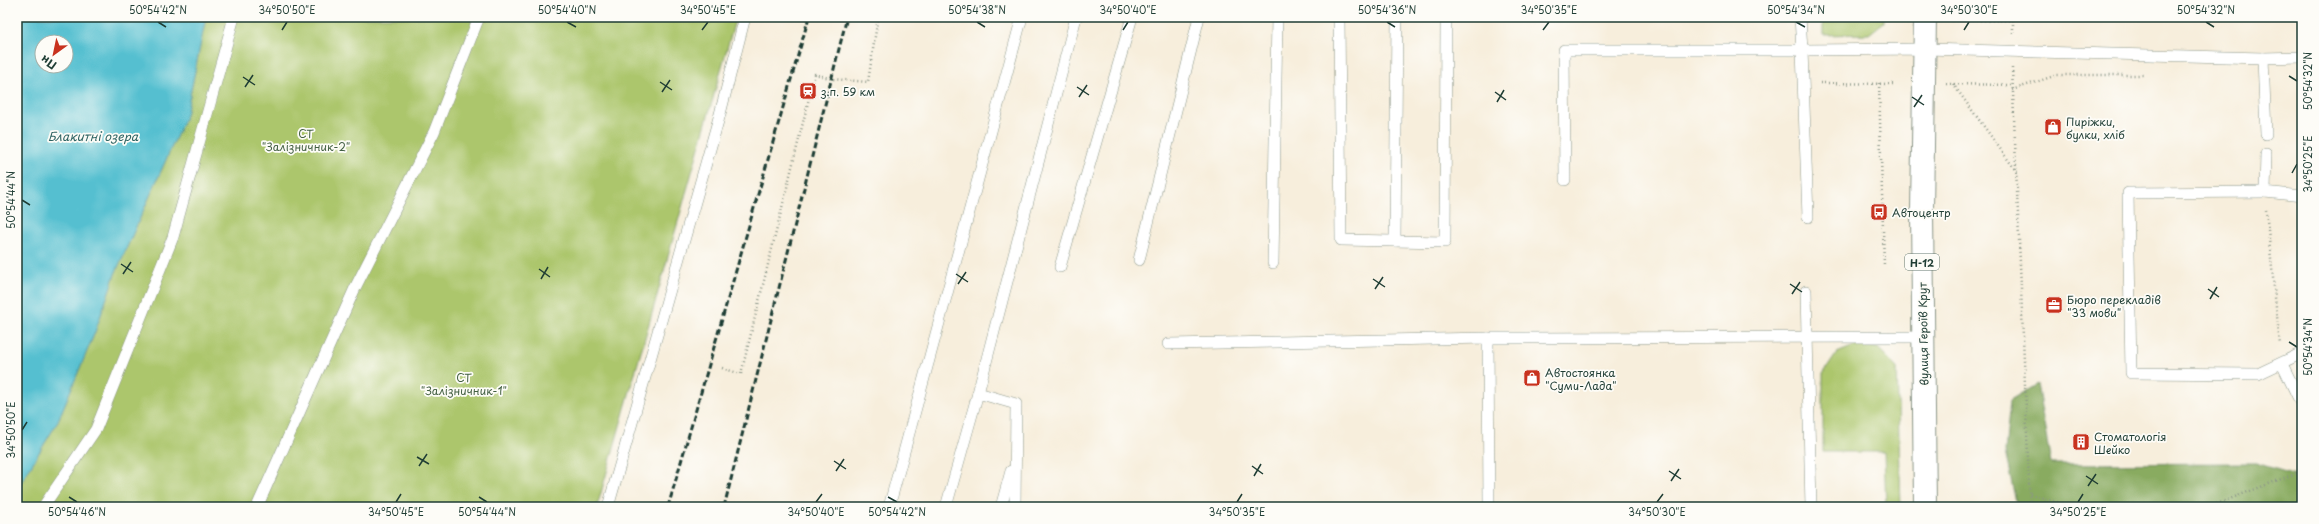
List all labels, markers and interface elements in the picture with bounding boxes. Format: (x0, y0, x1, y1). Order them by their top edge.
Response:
text: 50°54'42"N (129, 2, 187, 17)
text: 34°50'50"E (259, 2, 315, 17)
text: 50°54'40"N (538, 2, 596, 17)
text: 34°50'45"E (680, 2, 736, 17)
text: 50°54'38"N (948, 2, 1006, 17)
text: 34°50'40"E (1099, 2, 1157, 17)
text: 50°54'36"N (1358, 2, 1416, 17)
text: 34°50'35"E (1521, 2, 1577, 17)
text: 50°54'34"N (1767, 2, 1825, 17)
text: 34°50'30"E (1940, 2, 1998, 17)
text: 50°54'32"N (2177, 2, 2235, 17)
north arrow (34, 34, 74, 74)
text: Пн (37, 51, 60, 74)
text: 50°54'32"N (2300, 52, 2315, 110)
station icon: з.п. 59 км (798, 81, 818, 101)
place label: з.п. 59 км (820, 83, 875, 100)
place label: Пиріжки, булки, хліб (2066, 113, 2125, 143)
shop icon: Пиріжки, булки, хліб (2043, 117, 2063, 137)
park label: СТ "Залізничник-2" (262, 125, 350, 155)
water label: Блакитні озера (48, 127, 139, 145)
text: 34°50'25"E (2300, 136, 2315, 192)
text: 50°54'44"N (3, 171, 18, 229)
bus stop icon: Автоцентр (1869, 202, 1889, 222)
place label: Автоцентр (1892, 204, 1951, 221)
road number: Н-12 (1905, 254, 1939, 270)
street label: вулиця Героїв Крут (1914, 281, 1932, 386)
place label: Бюро перекладів "33 мови" (2067, 291, 2161, 321)
office icon: Бюро перекладів "33 мови" (2044, 295, 2064, 315)
text: 50°54'34"N (2300, 318, 2315, 376)
place label: Автостоянка "Суми-Лада" (1545, 364, 1617, 394)
shop icon: Автостоянка "Суми-Лада" (1522, 368, 1542, 388)
park label: СТ "Залізничник-1" (421, 369, 507, 399)
text: 34°50'50"E (3, 402, 18, 458)
place label: Стоматологія Шейко (2094, 428, 2166, 458)
building icon: Стоматологія Шейко (2071, 432, 2091, 452)
text: 50°54'46"N (48, 504, 106, 519)
text: 34°50'45"E (368, 504, 424, 519)
text: 50°54'44"N (458, 504, 516, 519)
text: 34°50'40"E (787, 504, 845, 519)
text: 50°54'42"N (868, 504, 926, 519)
text: 34°50'35"E (1209, 504, 1265, 519)
text: 34°50'30"E (1628, 504, 1686, 519)
text: 34°50'25"E (2050, 504, 2106, 519)

